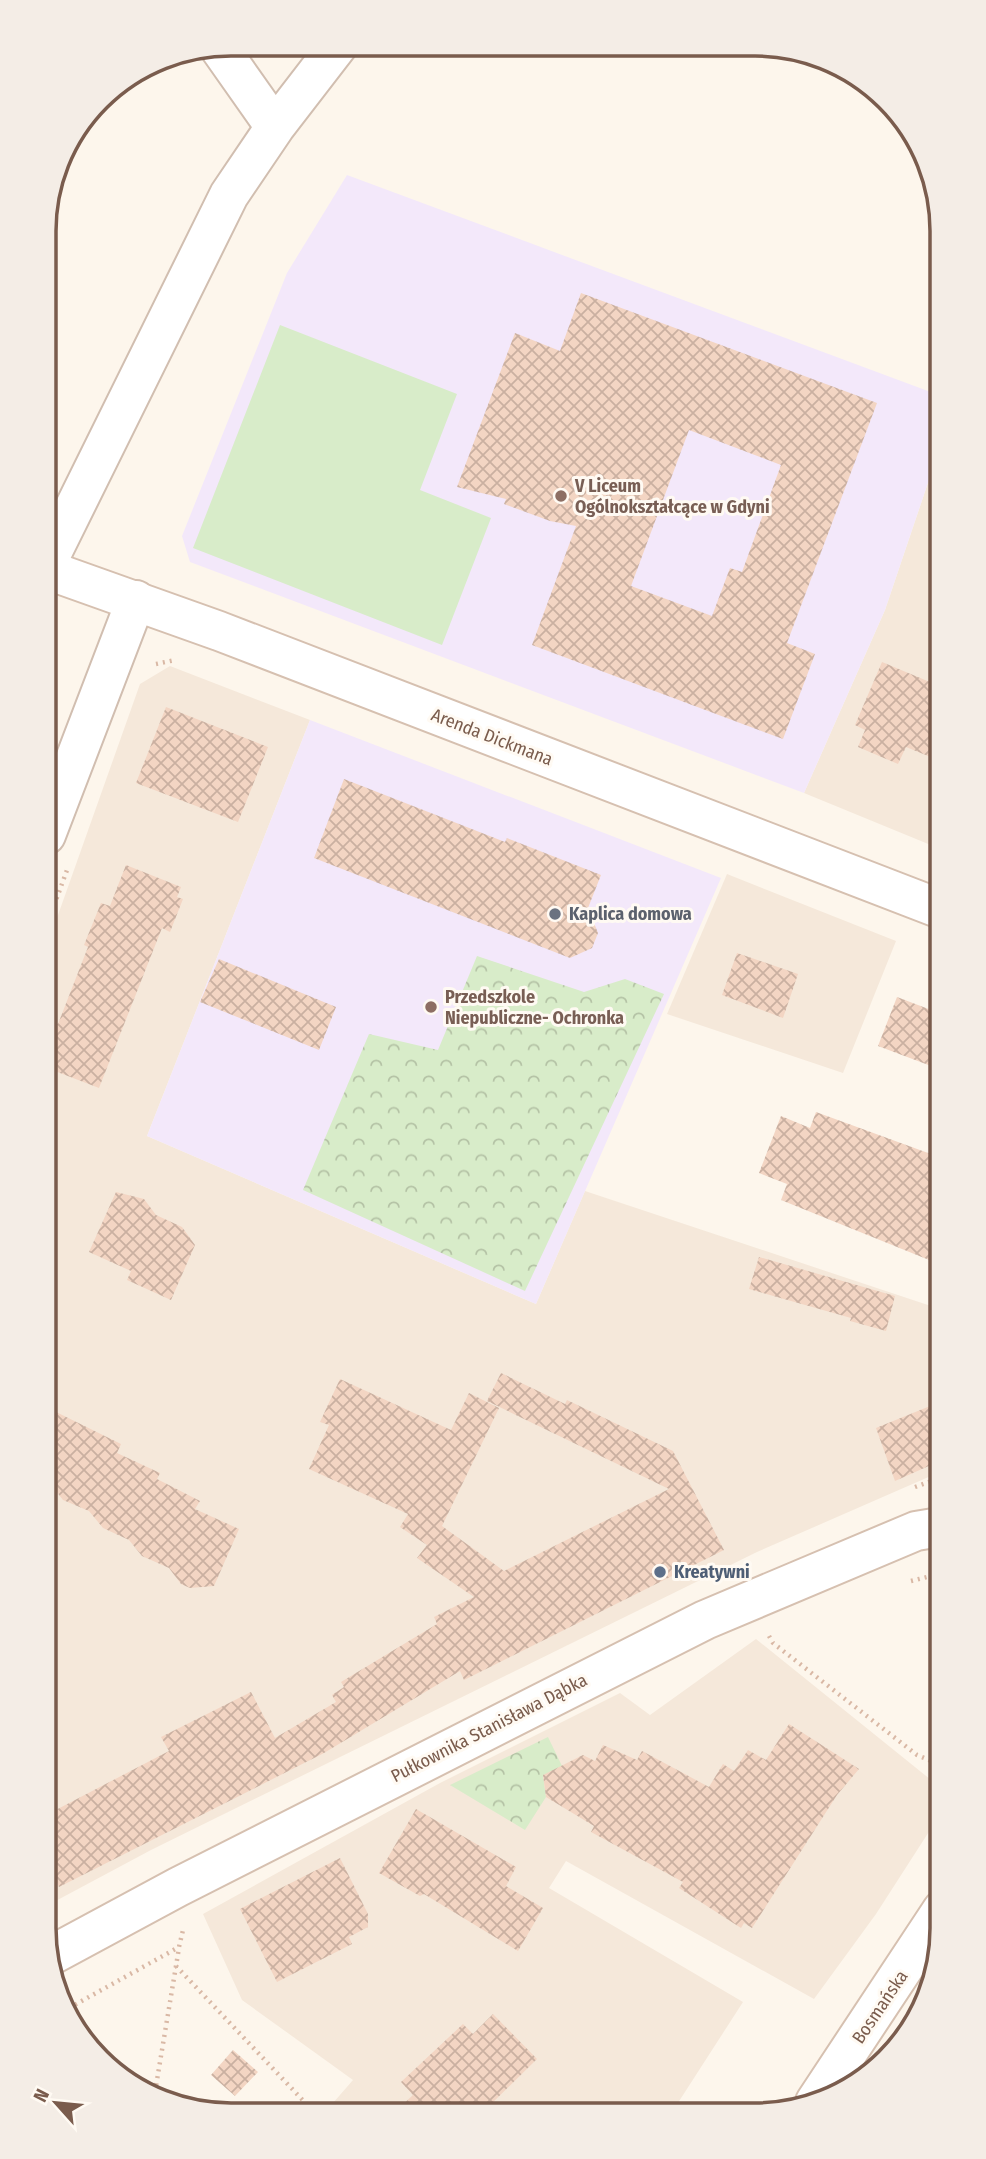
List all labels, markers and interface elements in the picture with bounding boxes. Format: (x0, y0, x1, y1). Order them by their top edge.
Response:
place label: V Liceum Ogólnokształcące w Gdyni (574, 475, 770, 518)
marker: V Liceum Ogólnokształcące w Gdyni (553, 488, 569, 504)
street label: Arenda Dickmana (428, 704, 556, 770)
place label: Kaplica domowa (569, 903, 692, 925)
marker: Kaplica domowa (547, 906, 563, 922)
place label: Przedszkole Niepubliczne- Ochronka (445, 986, 624, 1029)
marker: Przedszkole Niepubliczne- Ochronka (423, 999, 439, 1015)
place label: Kreatywni (674, 1561, 750, 1583)
marker: Kreatywni (652, 1564, 668, 1580)
street label: Pułkownika Stanisława Dąbka (387, 1669, 591, 1787)
street label: Bosmańska (847, 1966, 913, 2048)
north arrow (21, 2068, 91, 2138)
text: N (28, 2085, 54, 2106)

